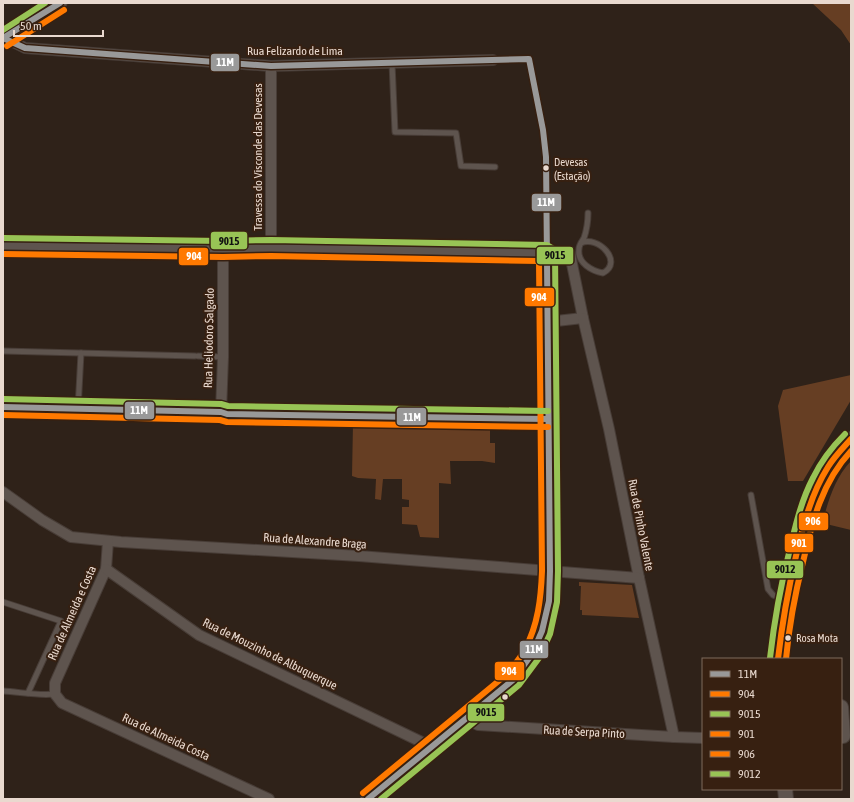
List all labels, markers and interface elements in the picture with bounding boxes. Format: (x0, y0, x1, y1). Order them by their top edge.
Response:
scale bar (14, 12, 103, 38)
text: 50 m (20, 19, 42, 33)
street label: Rua Felizardo de Lima (247, 44, 343, 58)
line badge: 11M (210, 53, 240, 72)
text: 11M (216, 56, 234, 68)
street label: Travessa do Visconde das Devesas (251, 83, 265, 231)
place label: Devesas (Estação) (554, 156, 591, 182)
marker: Devesas (Estação) (541, 163, 551, 173)
line badge: 11M (531, 193, 562, 212)
text: 11M (537, 196, 555, 208)
line badge: 9015 (210, 231, 248, 250)
text: 9015 (219, 235, 239, 247)
line badge: 9015 (536, 246, 574, 265)
line badge: 904 (178, 247, 209, 266)
text: 9015 (545, 249, 565, 261)
text: 904 (186, 250, 202, 262)
street label: Rua Heliodoro Salgado (201, 287, 217, 388)
line badge: 904 (524, 287, 555, 307)
text: 904 (531, 291, 547, 303)
line badge: 11M (124, 401, 155, 420)
text: 11M (130, 404, 148, 416)
line badge: 11M (396, 407, 427, 426)
text: 11M (403, 411, 421, 423)
street label: Rua de Pinho Valente (625, 478, 657, 572)
line badge: 906 (798, 512, 829, 531)
text: 906 (805, 515, 821, 527)
street label: Rua de Alexandre Braga (263, 530, 367, 552)
line badge: 901 (784, 533, 814, 553)
text: 901 (791, 537, 807, 549)
line badge: 9012 (766, 560, 804, 579)
text: 9012 (775, 563, 795, 575)
street label: Rua de Almeida e Costa (45, 564, 99, 662)
street label: Rua de Mouzinho de Albuquerque (200, 615, 340, 693)
place label: Rosa Mota (796, 632, 838, 644)
marker: Rosa Mota (783, 633, 793, 643)
line badge: 11M (519, 640, 549, 659)
text: 11M (525, 643, 543, 655)
legend (702, 658, 842, 790)
line badge: 904 (494, 661, 525, 681)
text: 904 (501, 665, 517, 677)
text: 11M (738, 667, 757, 681)
text: 904 (738, 687, 755, 701)
unlabelled marker (500, 692, 510, 702)
line badge: 9015 (467, 703, 505, 722)
text: 9015 (476, 706, 496, 718)
text: 9015 (738, 707, 761, 721)
street label: Rua de Almeida Costa (120, 711, 212, 763)
street label: Rua de Serpa Pinto (543, 723, 626, 741)
text: 901 (738, 727, 755, 741)
text: 906 (738, 747, 755, 761)
text: 9012 (738, 767, 761, 781)

